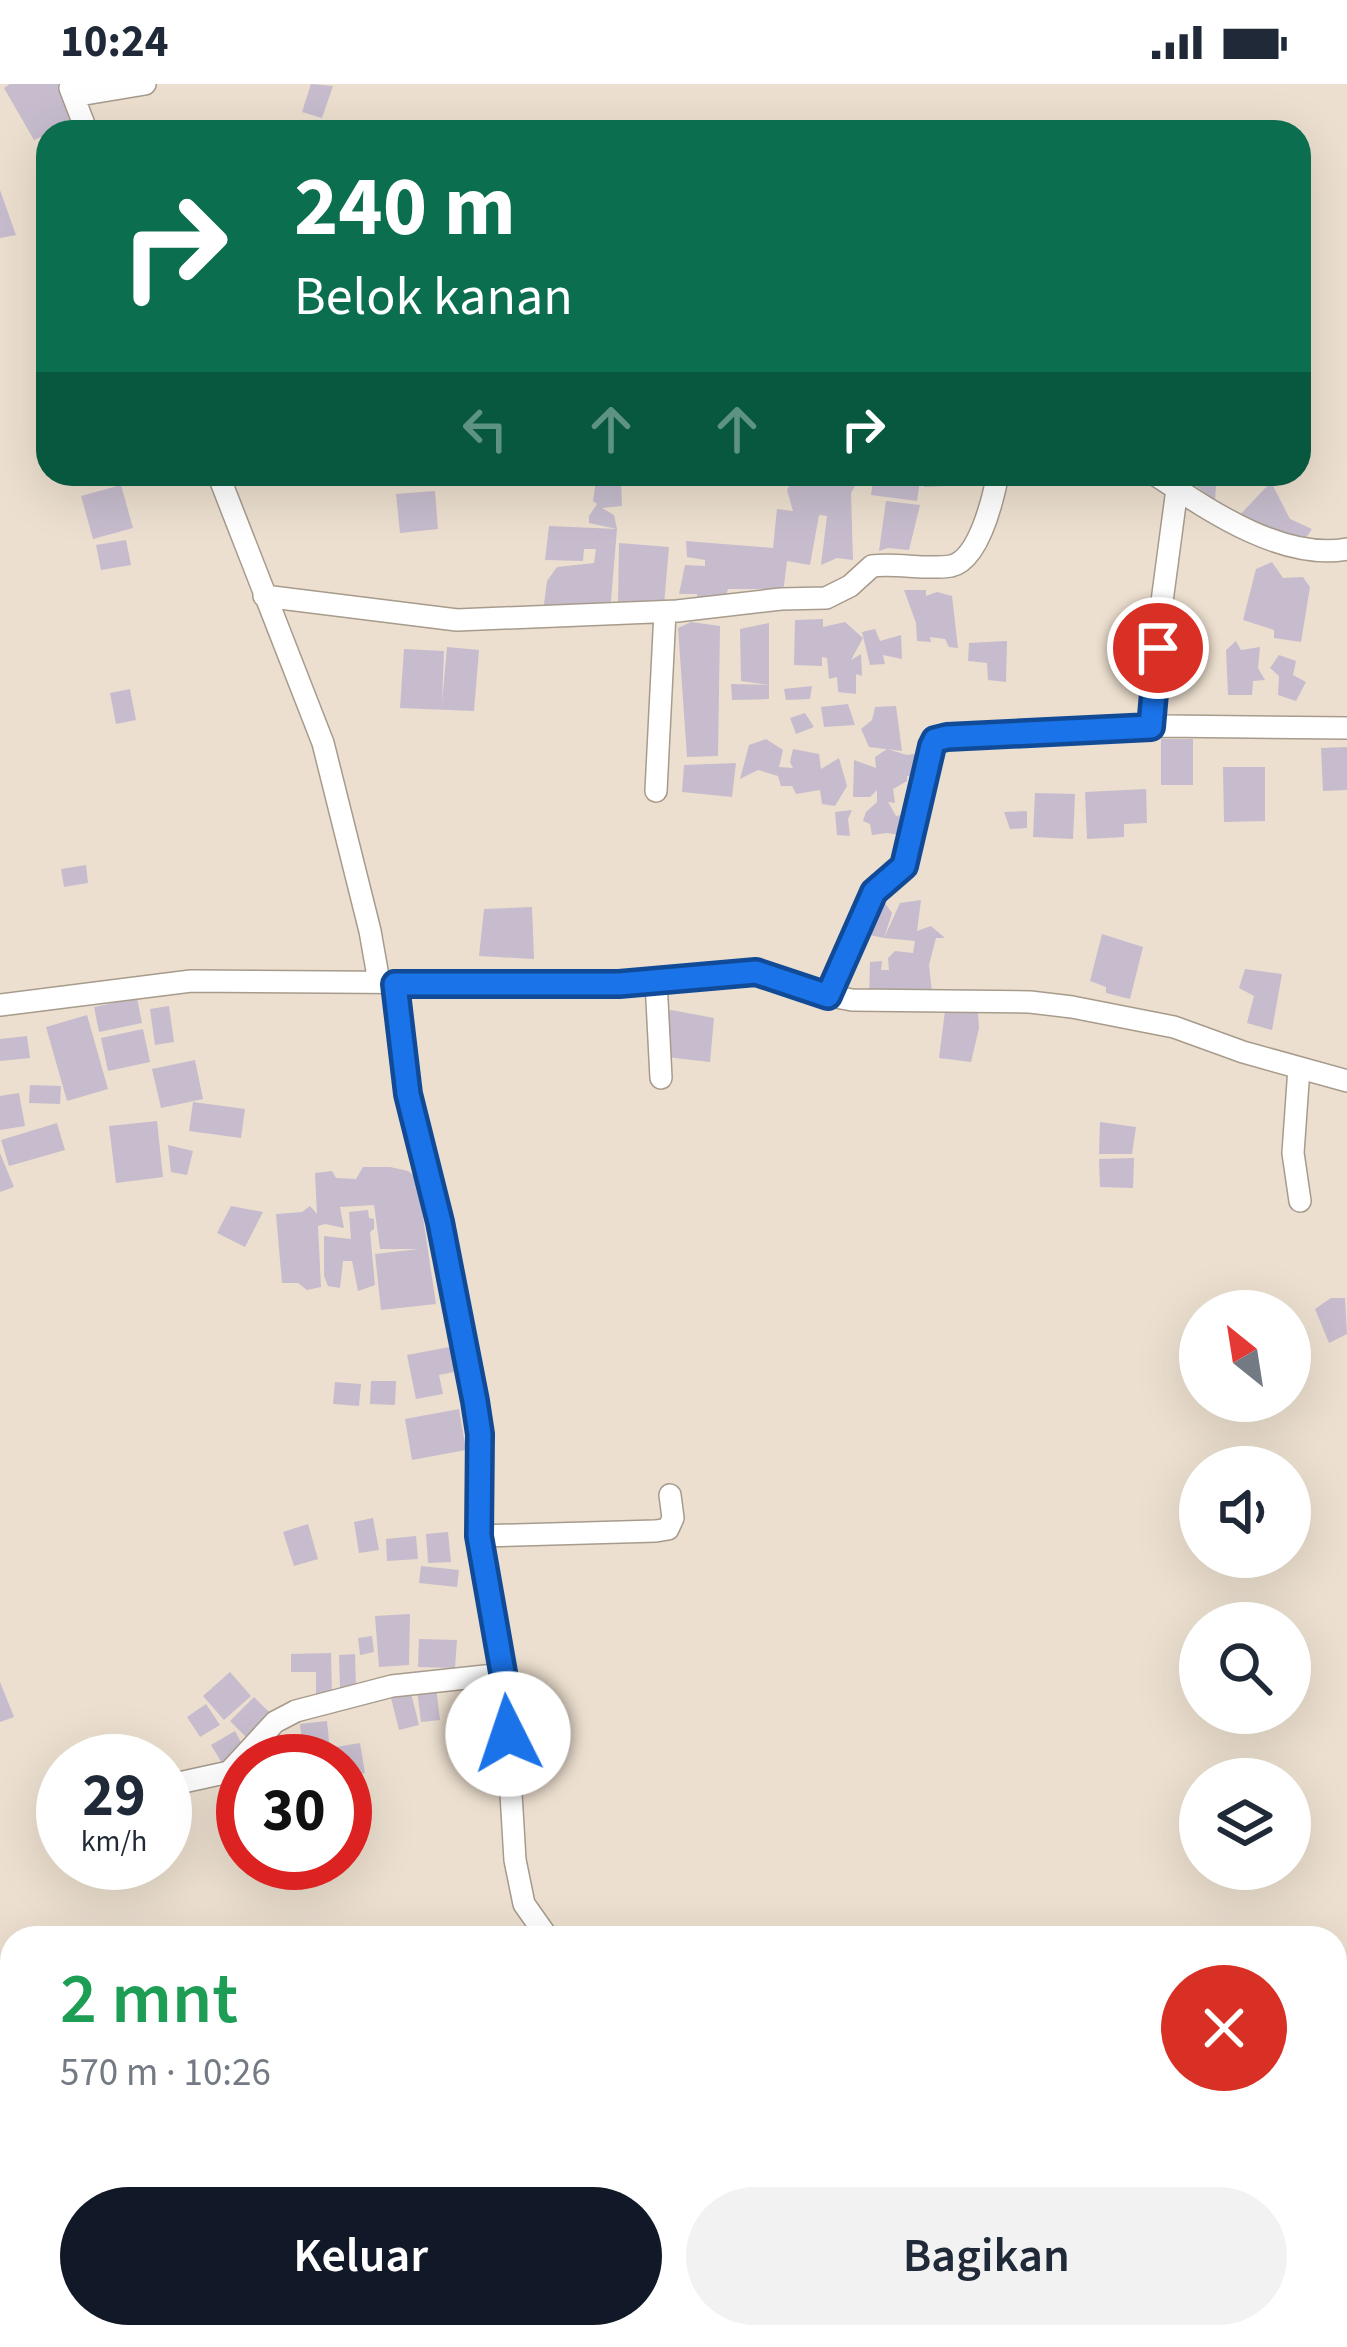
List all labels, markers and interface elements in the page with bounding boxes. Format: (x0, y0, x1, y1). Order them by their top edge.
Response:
text: 10:24 (60, 10, 169, 74)
text: 240 m (294, 148, 516, 268)
icon: right (96, 168, 252, 324)
text: Belok kanan (294, 259, 573, 336)
icon: left (452, 396, 518, 462)
icon: ahead (578, 396, 644, 462)
icon: ahead (704, 396, 770, 462)
icon: right (830, 396, 896, 462)
pin (1107, 597, 1209, 699)
icon: arrive (1125, 615, 1191, 681)
north arrow (1179, 1290, 1311, 1422)
map controls (1179, 1290, 1311, 1890)
button: sound (1179, 1446, 1311, 1578)
button: search (1179, 1602, 1311, 1734)
position arrow (445, 1671, 571, 1797)
speed limit sign: 30 (216, 1734, 372, 1890)
text: 29 (82, 1754, 146, 1839)
button: layers (1179, 1758, 1311, 1890)
text: km/h (81, 1820, 147, 1863)
text: 2 mnt (60, 1948, 238, 2051)
button: close (1161, 1965, 1287, 2091)
text: 570 m · 10:26 (60, 2045, 271, 2101)
button: Keluar (60, 2187, 662, 2325)
button: Bagikan (686, 2187, 1287, 2325)

